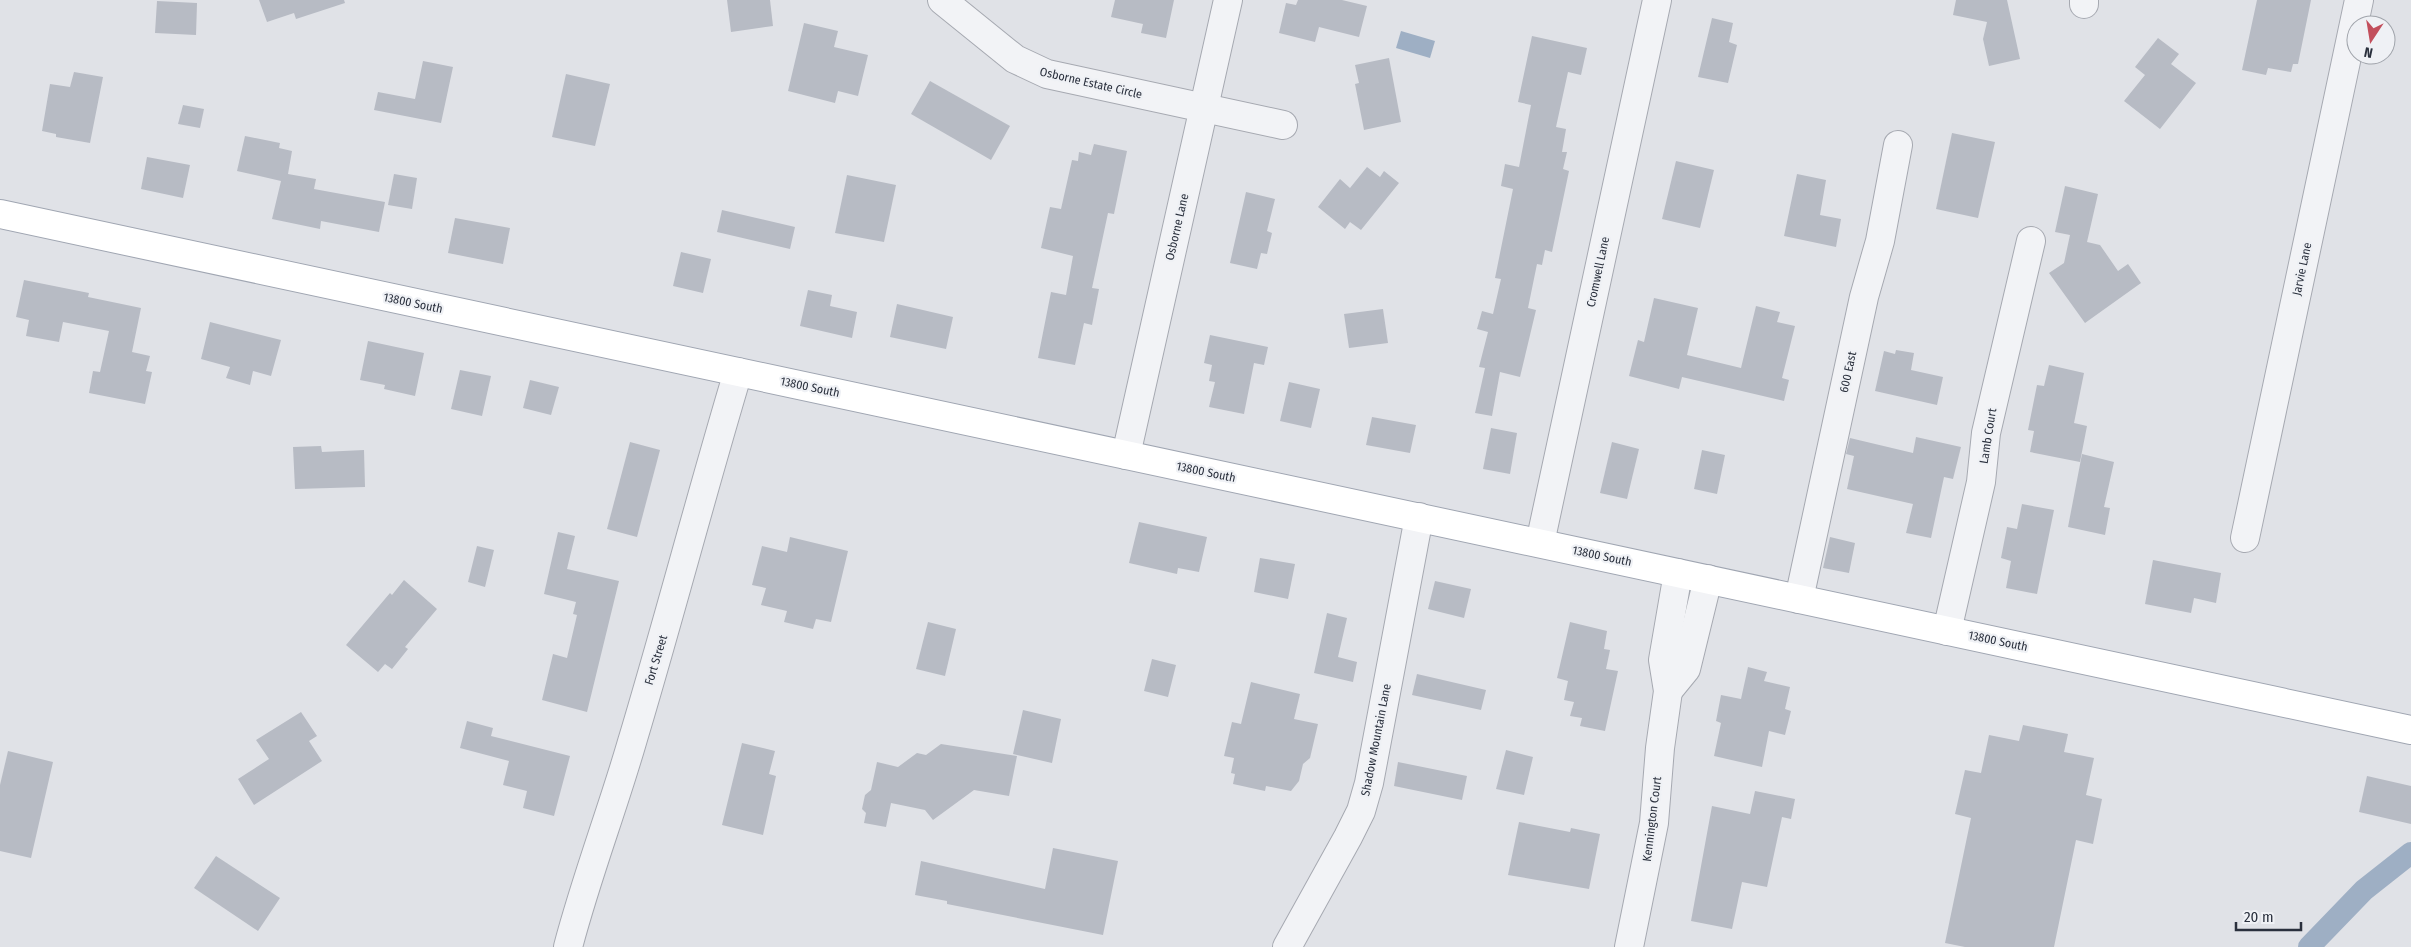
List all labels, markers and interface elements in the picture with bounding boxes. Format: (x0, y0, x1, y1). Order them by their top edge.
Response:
north arrow (2346, 15, 2396, 65)
text: N (2363, 43, 2374, 61)
street label: Osborne Estate Circle (1038, 64, 1144, 102)
street label: Osborne Lane (1163, 192, 1191, 262)
street label: Cromwell Lane (1584, 235, 1612, 308)
street label: Jarvie Lane (2290, 241, 2314, 297)
street label: 13800 South (382, 290, 444, 316)
street label: 600 East (1837, 350, 1859, 394)
street label: 13800 South (779, 374, 841, 400)
street label: Lamb Court (1977, 407, 1999, 465)
street label: 13800 South (1175, 459, 1237, 485)
street label: 13800 South (1571, 543, 1633, 569)
street label: 13800 South (1967, 628, 2029, 654)
street label: Fort Street (642, 633, 670, 687)
street label: Shadow Mountain Lane (1358, 683, 1394, 797)
street label: Kennington Court (1640, 776, 1664, 862)
scale bar (2236, 900, 2301, 932)
text: 20 m (2244, 908, 2274, 926)

